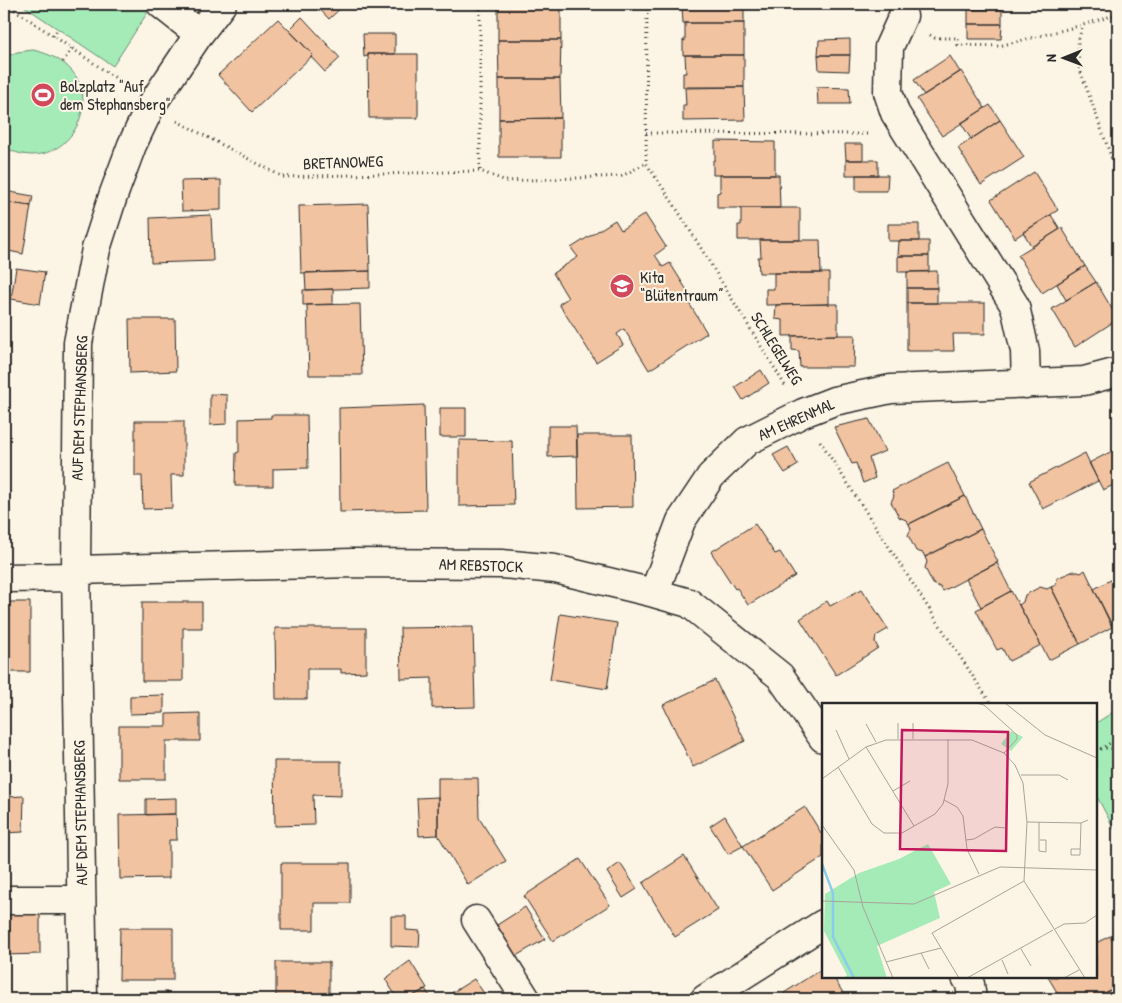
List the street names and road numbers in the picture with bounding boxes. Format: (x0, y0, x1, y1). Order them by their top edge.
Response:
street label: BRETANOWEG (303, 150, 384, 174)
street label: SCHLEGELWEG (746, 307, 808, 389)
street label: AUF DEM STEPHANSBERG (65, 335, 93, 481)
street label: AM EHRENMAL (754, 392, 838, 446)
street label: AM REBSTOCK (438, 553, 524, 577)
street label: AUF DEM STEPHANSBERG (68, 740, 92, 886)

